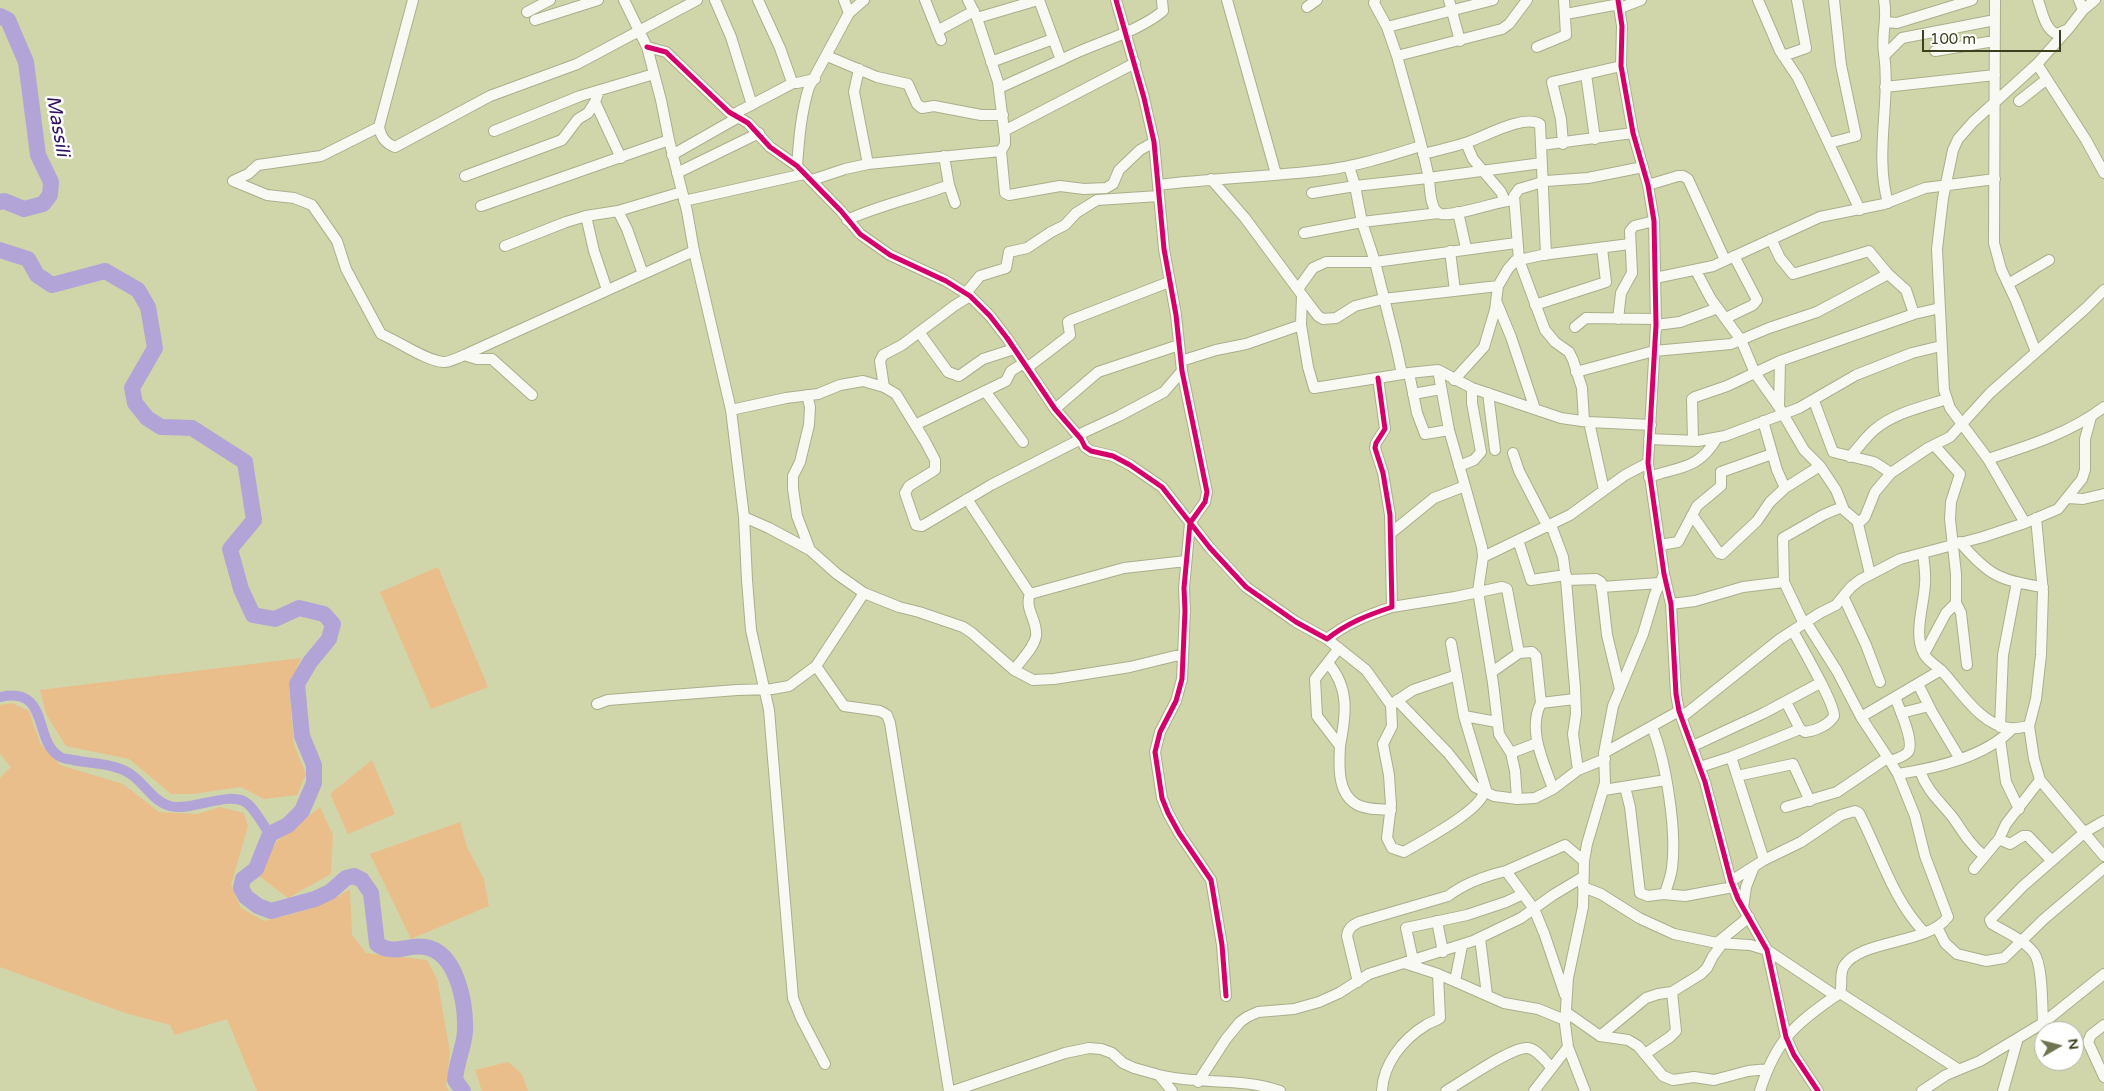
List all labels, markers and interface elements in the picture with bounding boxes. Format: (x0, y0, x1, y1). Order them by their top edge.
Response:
scale bar (1924, 20, 2063, 52)
text: 100 m (1930, 30, 1976, 48)
water label: Massili (40, 94, 74, 158)
north arrow (2034, 1021, 2084, 1071)
text: N (2064, 1037, 2083, 1051)

